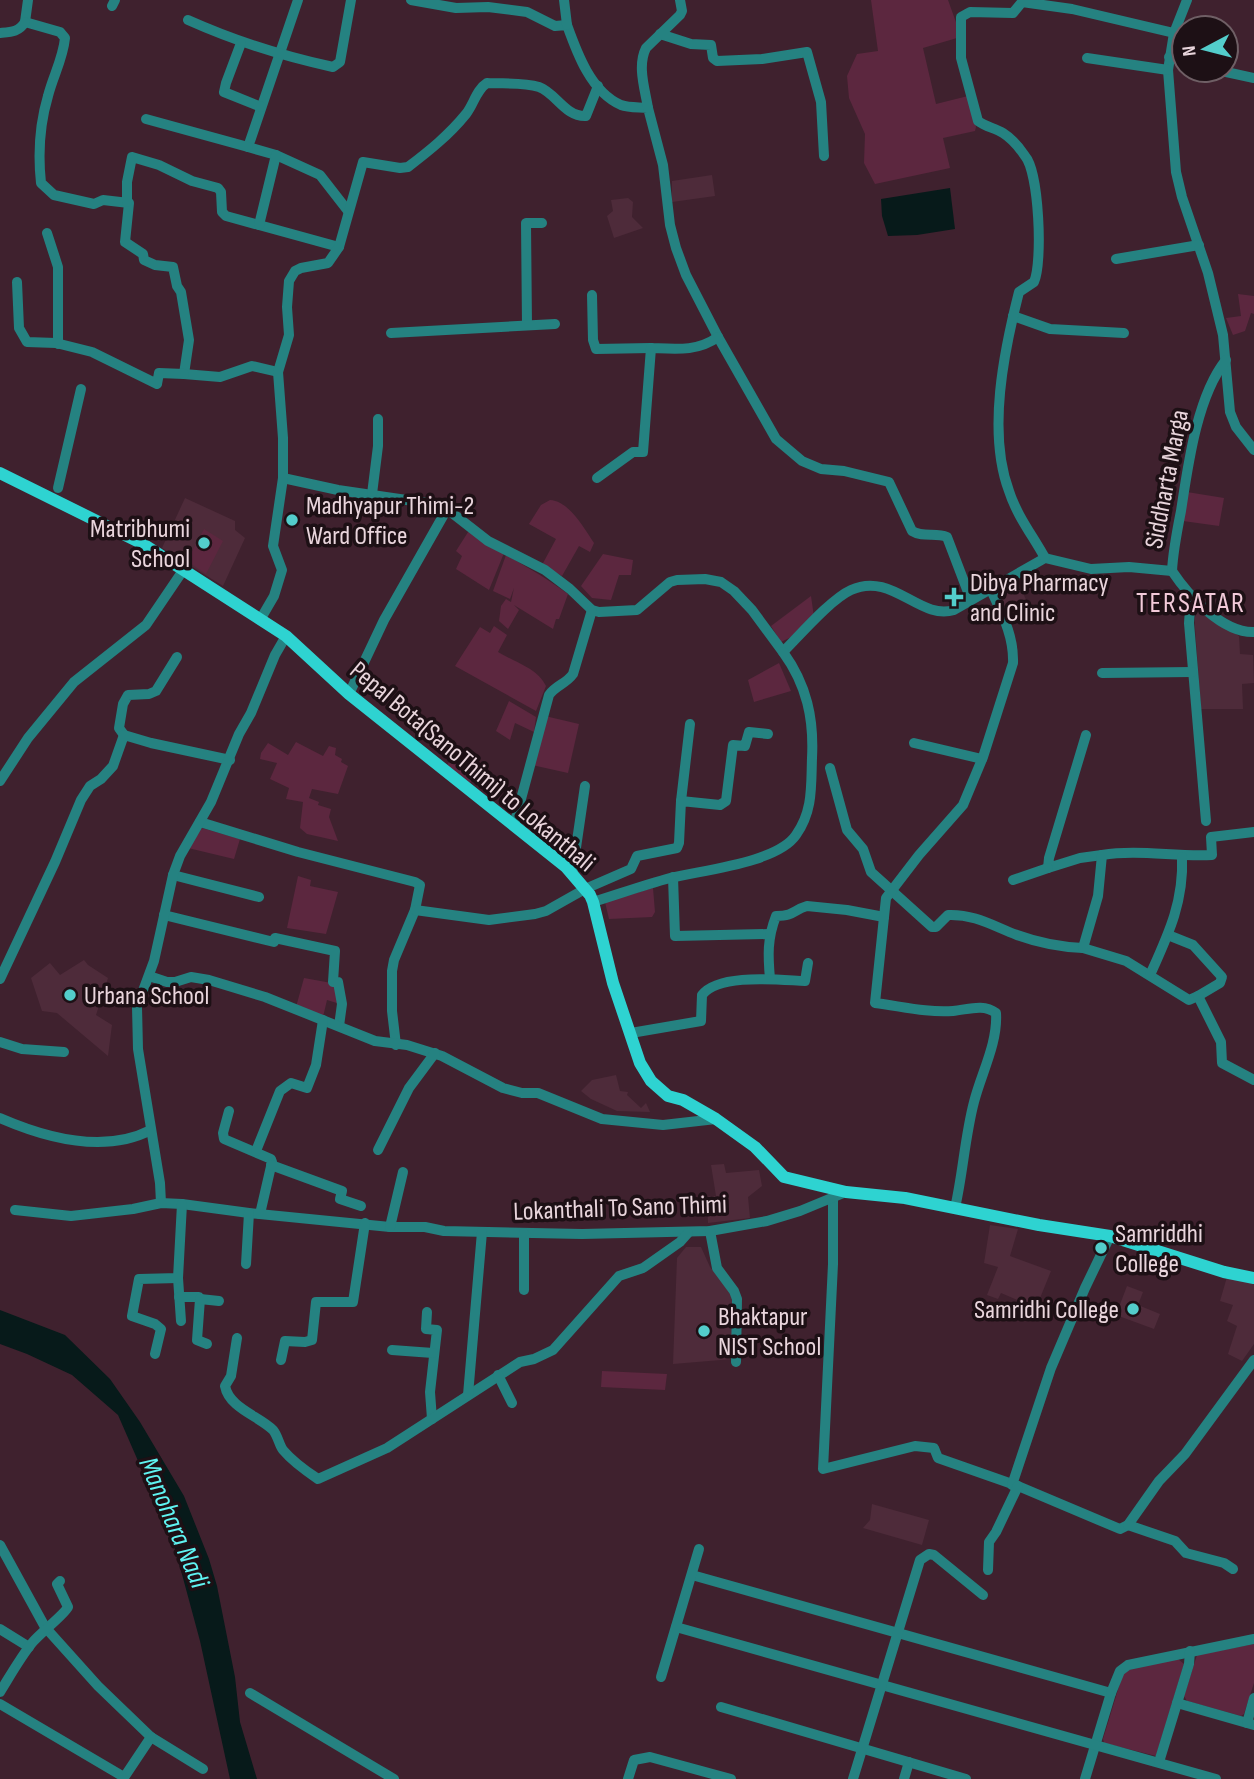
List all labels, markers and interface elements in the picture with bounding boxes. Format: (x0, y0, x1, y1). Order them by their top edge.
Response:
north arrow (1170, 14, 1240, 84)
text: N (1178, 44, 1202, 57)
street label: Siddharta Marga (1139, 407, 1196, 551)
place label: Madhyapur Thimi-2 Ward Office (306, 491, 474, 552)
marker: Madhyapur Thimi-2 Ward Office (284, 512, 300, 528)
place label: Matribhumi School (90, 514, 190, 575)
marker: Matribhumi School (196, 535, 212, 551)
place label: Dibya Pharmacy and Clinic (970, 568, 1109, 629)
marker: Dibya Pharmacy and Clinic (944, 587, 964, 607)
district label: TERSATAR (1136, 587, 1246, 620)
street label: Pepal Bota(SanoThimi) to Lokanthali (343, 655, 601, 879)
place label: Urbana School (84, 981, 209, 1012)
marker: Urbana School (62, 987, 78, 1003)
street label: Lokanthali To Sano Thimi (513, 1189, 727, 1228)
place label: Samriddhi College (1115, 1219, 1203, 1280)
marker: Samriddhi College (1093, 1240, 1109, 1256)
place label: Samridhi College (974, 1295, 1119, 1326)
marker: Samridhi College (1125, 1301, 1141, 1317)
place label: Bhaktapur NIST School (718, 1302, 821, 1363)
marker: Bhaktapur NIST School (696, 1323, 712, 1339)
water label: Manohara Nadi (131, 1452, 216, 1594)

